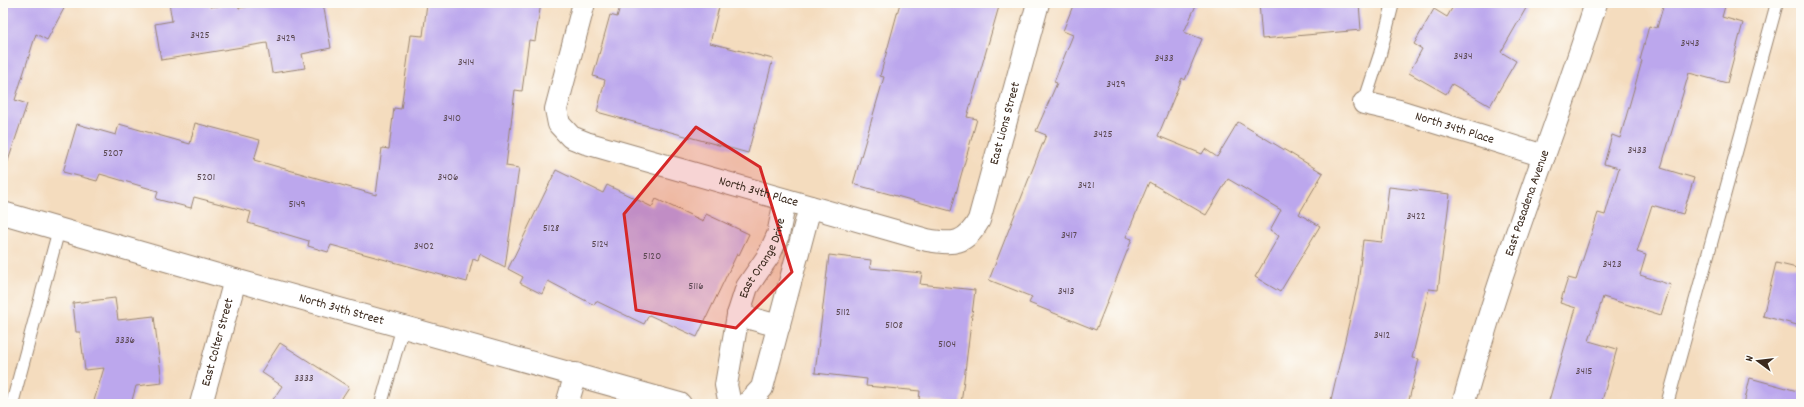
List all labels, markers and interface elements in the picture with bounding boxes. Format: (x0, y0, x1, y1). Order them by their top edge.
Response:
house number: 3425 (190, 28, 210, 44)
house number: 3429 (276, 31, 296, 47)
house number: 3443 (1681, 36, 1700, 52)
house number: 3434 (1454, 49, 1472, 65)
house number: 3433 (1154, 51, 1174, 67)
house number: 3414 (458, 55, 474, 71)
house number: 3429 (1106, 77, 1126, 93)
street label: East Lions Street (985, 80, 1026, 167)
street label: North 34th Place (1413, 107, 1497, 150)
house number: 3410 (443, 111, 461, 127)
house number: 3425 (1093, 127, 1113, 143)
house number: 3433 (1627, 143, 1647, 159)
house number: 5207 (103, 146, 123, 162)
street label: East Pasadena Avenue (1500, 147, 1555, 259)
house number: 5201 (197, 170, 215, 186)
house number: 3406 (438, 170, 458, 186)
street label: North 34th Place (716, 172, 801, 212)
house number: 3421 (1078, 178, 1094, 194)
house number: 5149 (288, 197, 306, 213)
house number: 3422 (1406, 209, 1426, 225)
street label: East Orange Drive (734, 216, 791, 301)
house number: 5128 (543, 221, 559, 237)
house number: 3417 (1061, 228, 1077, 244)
house number: 5124 (592, 237, 608, 253)
house number: 3402 (414, 239, 434, 255)
house number: 5120 (643, 249, 661, 265)
house number: 3423 (1602, 257, 1622, 273)
house number: 5116 (688, 279, 704, 295)
house number: 3413 (1058, 284, 1074, 300)
street label: North 34th Street (297, 289, 386, 331)
street label: East Colter Street (197, 296, 239, 389)
house number: 5112 (836, 305, 851, 321)
house number: 5108 (885, 318, 903, 334)
house number: 3412 (1374, 328, 1391, 344)
house number: 3336 (115, 333, 135, 349)
house number: 5104 (938, 337, 956, 353)
north arrow (1738, 341, 1778, 381)
text: N (1742, 354, 1759, 364)
house number: 3415 (1576, 364, 1592, 380)
house number: 3333 (294, 371, 314, 387)

